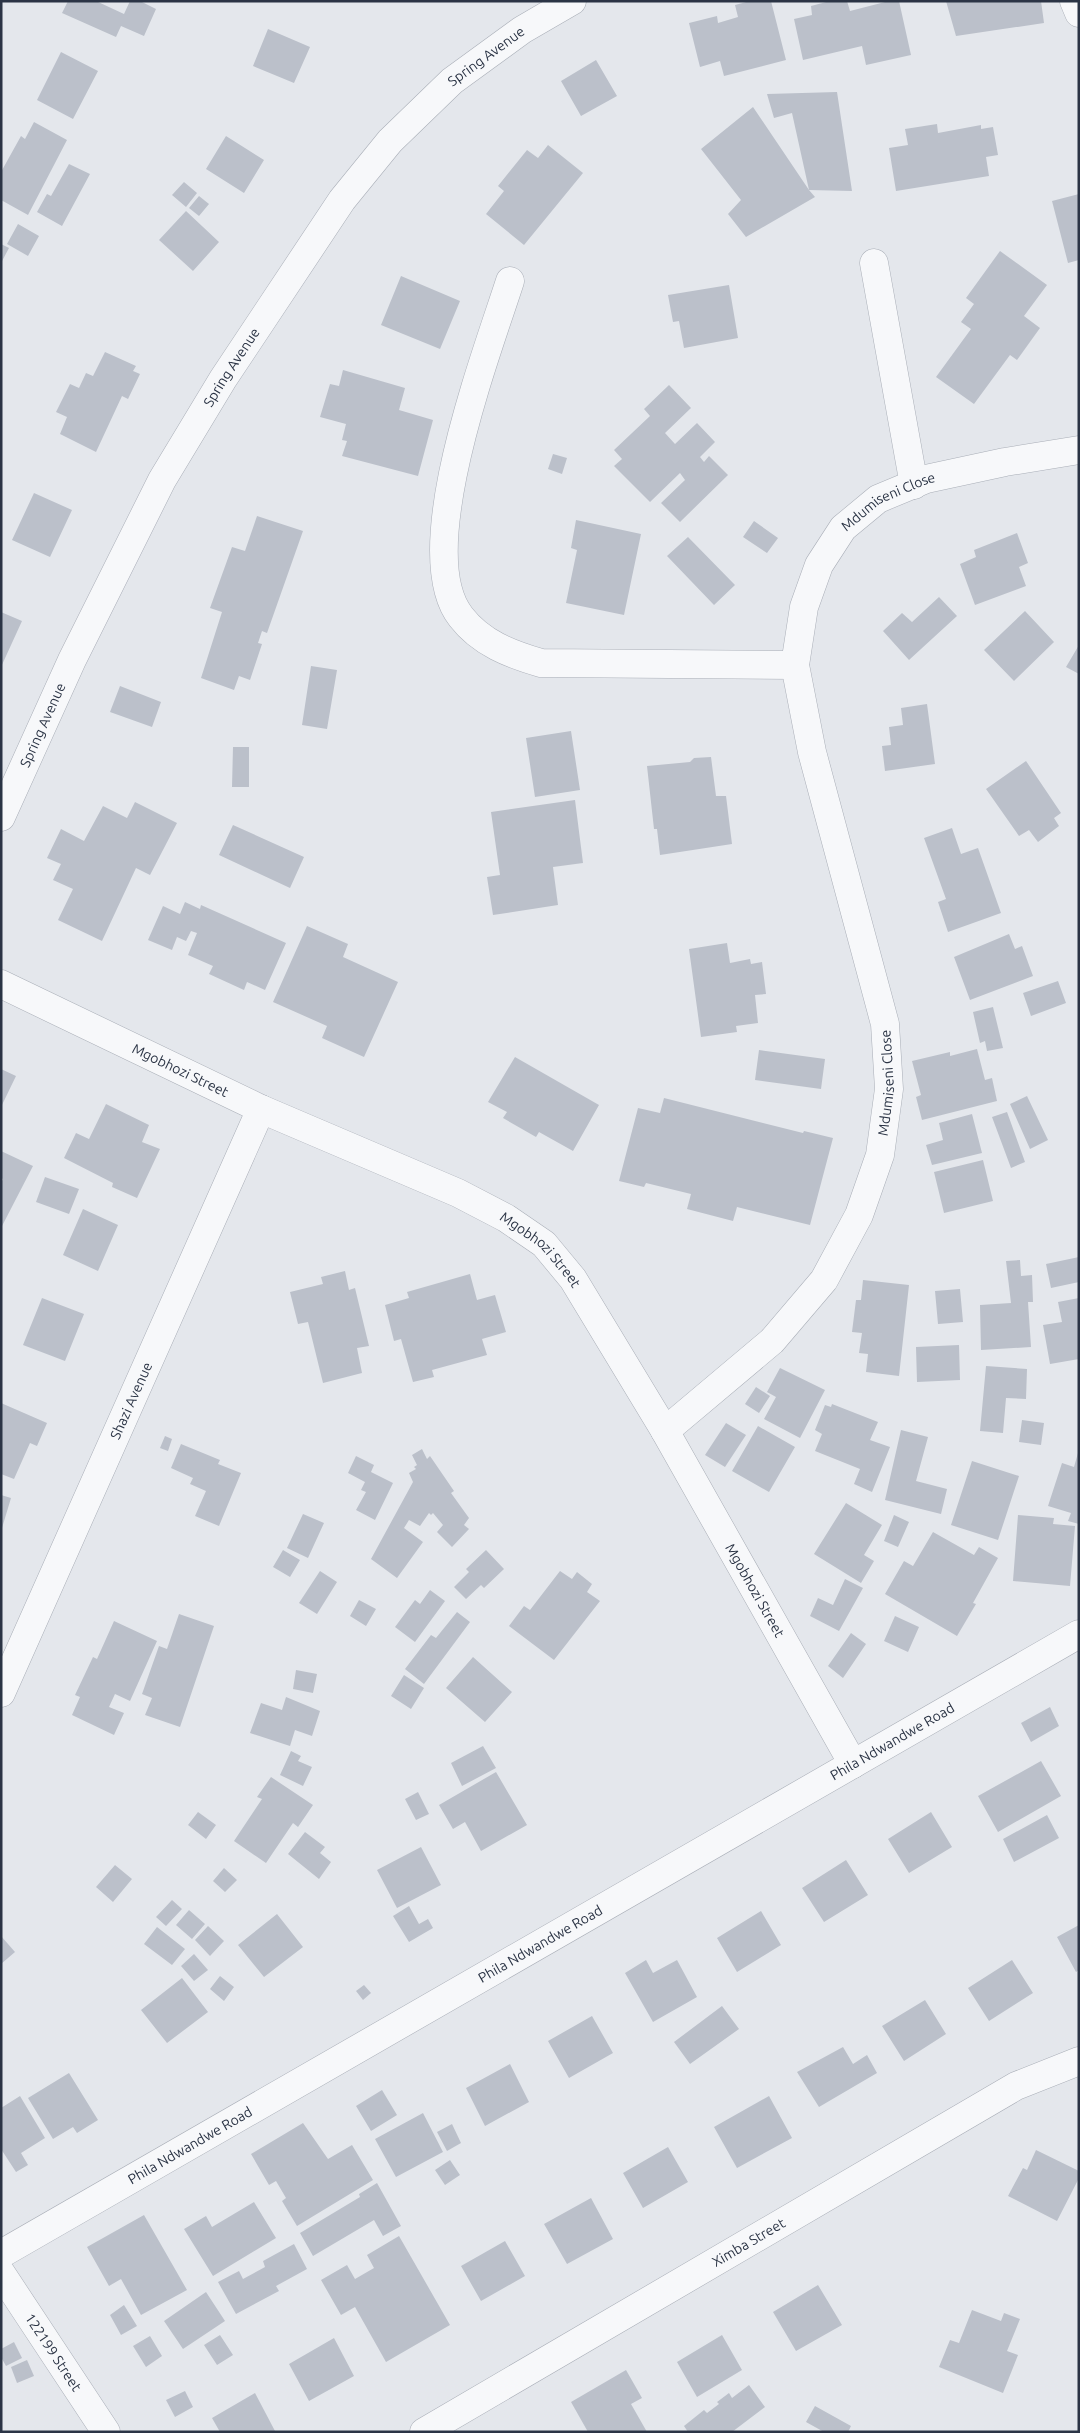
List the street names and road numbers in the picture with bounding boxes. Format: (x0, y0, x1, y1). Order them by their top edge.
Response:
street label: Spring Avenue (445, 23, 527, 89)
street label: Spring Avenue (200, 325, 263, 410)
street label: Mdumiseni Close (838, 469, 937, 534)
street label: Spring Avenue (17, 680, 69, 770)
street label: Mdumiseni Close (875, 1029, 897, 1137)
street label: Mgobhozi Street (130, 1040, 232, 1100)
street label: Mgobhozi Street (497, 1208, 584, 1291)
street label: Shazi Avenue (107, 1360, 155, 1442)
street label: Mgobhozi Street (722, 1541, 788, 1640)
street label: Phila Ndwandwe Road (827, 1700, 957, 1783)
street label: Phila Ndwandwe Road (475, 1902, 605, 1986)
street label: Phila Ndwandwe Road (125, 2103, 255, 2187)
street label: Ximba Street (709, 2214, 788, 2270)
street label: 122199 Street (22, 2310, 85, 2395)

